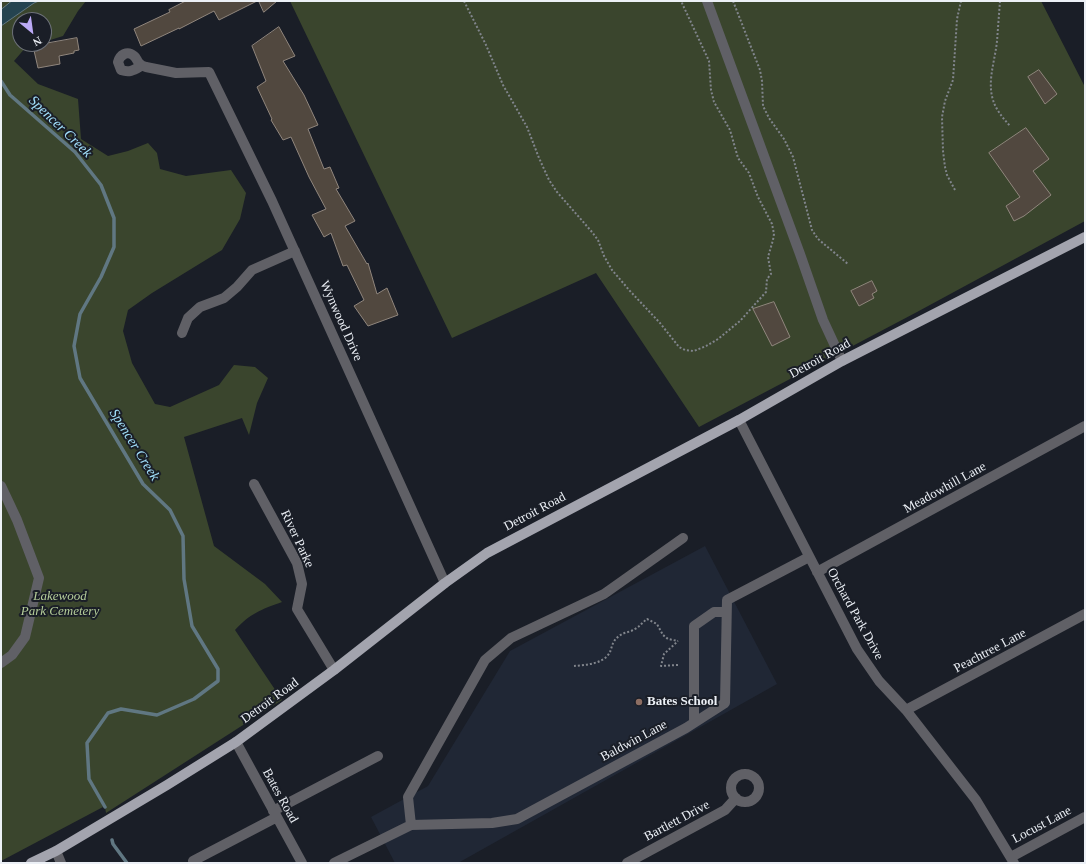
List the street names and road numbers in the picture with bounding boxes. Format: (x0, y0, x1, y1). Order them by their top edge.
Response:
street label: Wynwood Drive (316, 278, 366, 364)
street label: Detroit Road (787, 336, 853, 382)
street label: Meadowhill Lane (901, 459, 989, 517)
street label: Detroit Road (502, 489, 568, 535)
street label: River Parke (277, 508, 317, 570)
street label: Orchard Park Drive (823, 565, 887, 663)
street label: Peachtree Lane (951, 625, 1029, 677)
street label: Detroit Road (238, 675, 302, 727)
street label: Baldwin Lane (598, 717, 670, 765)
street label: Bates Road (259, 766, 301, 826)
street label: Bartlett Drive (642, 797, 712, 845)
street label: Locust Lane (1010, 803, 1074, 847)

